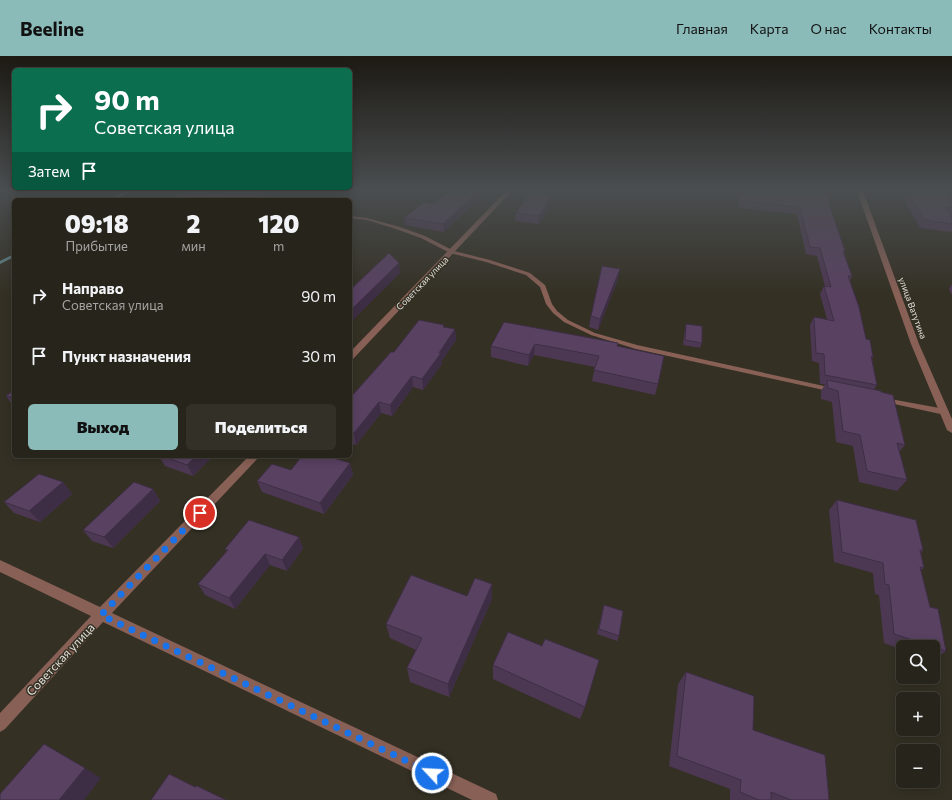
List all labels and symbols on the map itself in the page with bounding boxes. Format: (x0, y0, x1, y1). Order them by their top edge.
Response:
street label: Советская улица (394, 254, 451, 312)
street label: улица Ватутина (897, 276, 929, 341)
pin (183, 496, 217, 530)
street label: Советская улица (23, 620, 97, 698)
position arrow (411, 752, 453, 794)

